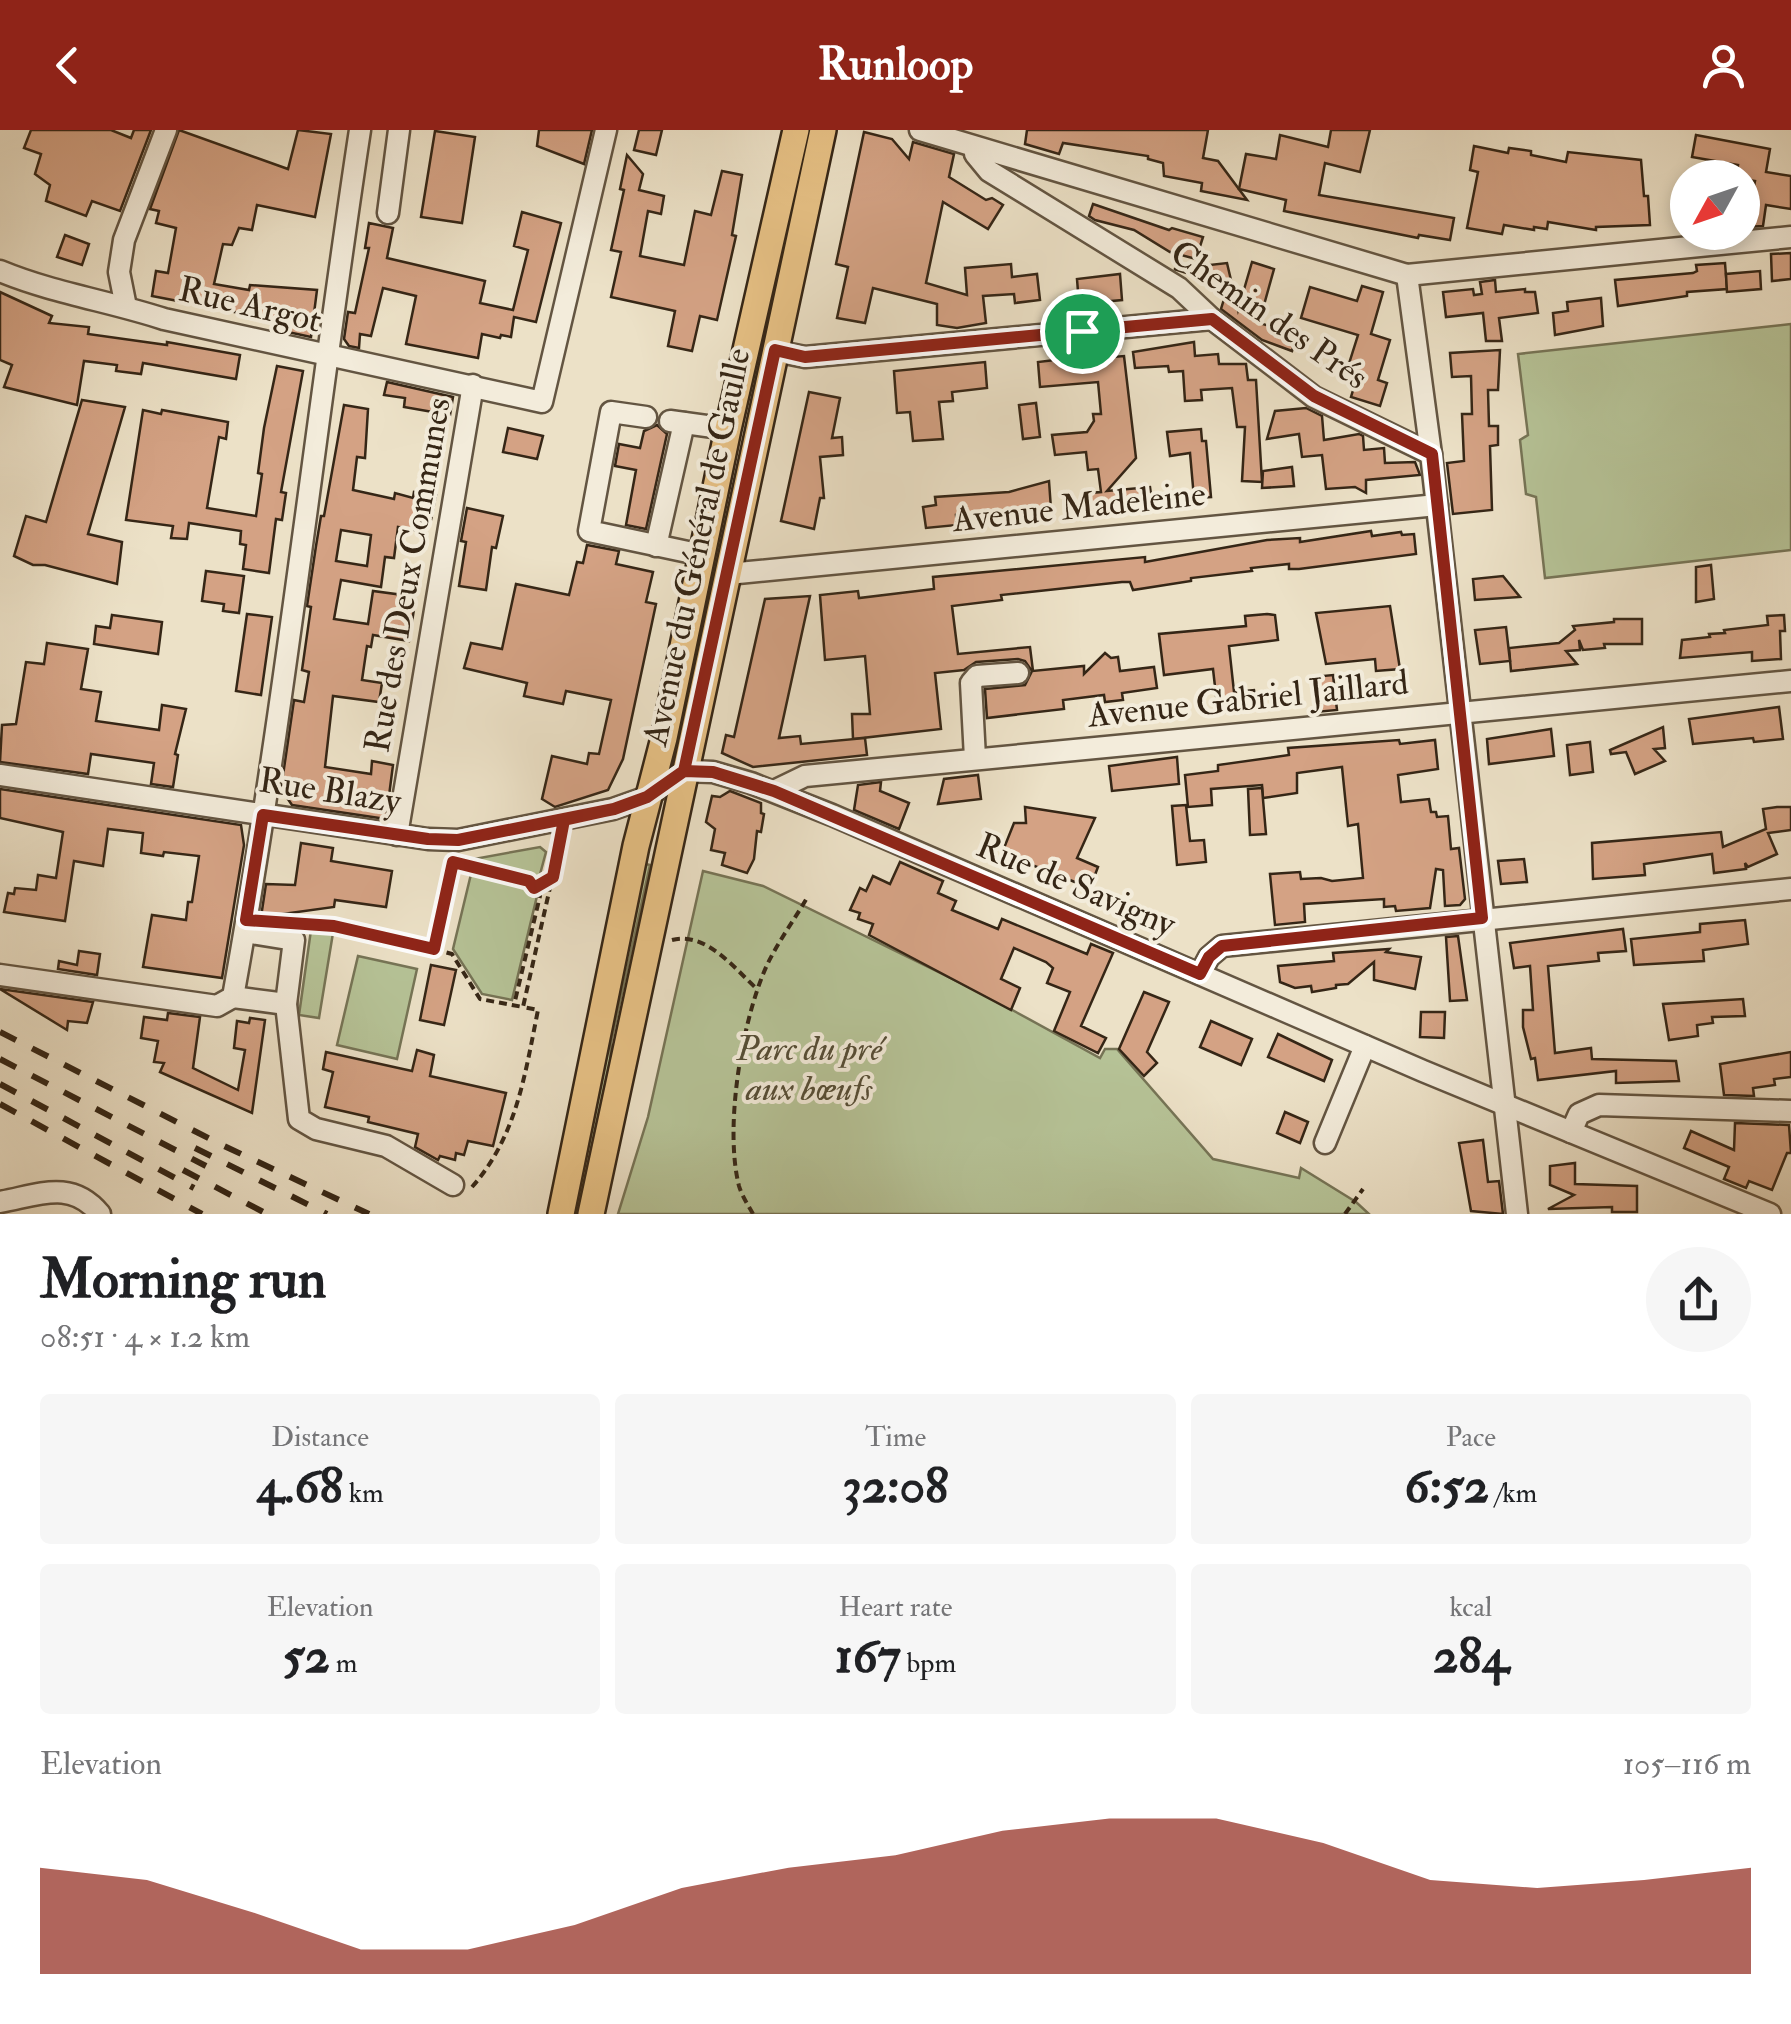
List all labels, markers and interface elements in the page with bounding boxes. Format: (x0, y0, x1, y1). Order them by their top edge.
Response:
text: Runloop (818, 37, 973, 93)
icon: back (40, 38, 95, 93)
icon: person (1696, 38, 1751, 93)
north arrow (1670, 160, 1760, 250)
map controls (1670, 160, 1760, 250)
street label: Chemin des Prés (1162, 231, 1376, 399)
street label: Rue Argot (174, 267, 326, 343)
pin (1040, 289, 1125, 374)
icon: arrive (1055, 304, 1110, 359)
street label: Avenue du Général de Gaulle (633, 344, 761, 751)
street label: Rue des Deux Communes (355, 394, 461, 756)
street label: Avenue Madeleine (949, 472, 1208, 542)
street label: Avenue Gabriel Jaillard (1084, 660, 1411, 738)
street label: Rue Blazy (256, 758, 405, 824)
street label: Rue de Savigny (970, 823, 1183, 947)
park label: Parc du pré aux bœufs (735, 1027, 887, 1111)
text: Morning run (40, 1245, 326, 1314)
button: share (1646, 1247, 1751, 1352)
text: 08:51 · 4 × 1.2 km (40, 1317, 250, 1357)
text: Distance (271, 1420, 369, 1455)
text: Time (865, 1420, 926, 1455)
text: Pace (1446, 1420, 1496, 1455)
text: 4.68 (257, 1455, 343, 1518)
text: 32:08 (842, 1455, 949, 1518)
text: 6:52 (1404, 1455, 1489, 1518)
text: km (343, 1476, 384, 1511)
text: /km (1489, 1476, 1537, 1511)
text: Elevation (267, 1590, 374, 1625)
text: Heart rate (839, 1590, 952, 1625)
text: kcal (1449, 1590, 1492, 1625)
text: 52 (283, 1625, 330, 1688)
text: 167 (835, 1625, 901, 1688)
text: 284 (1433, 1625, 1509, 1688)
text: m (330, 1646, 358, 1681)
text: bpm (901, 1646, 956, 1681)
text: Elevation (40, 1744, 162, 1784)
text: 105–116 m (1623, 1744, 1751, 1784)

